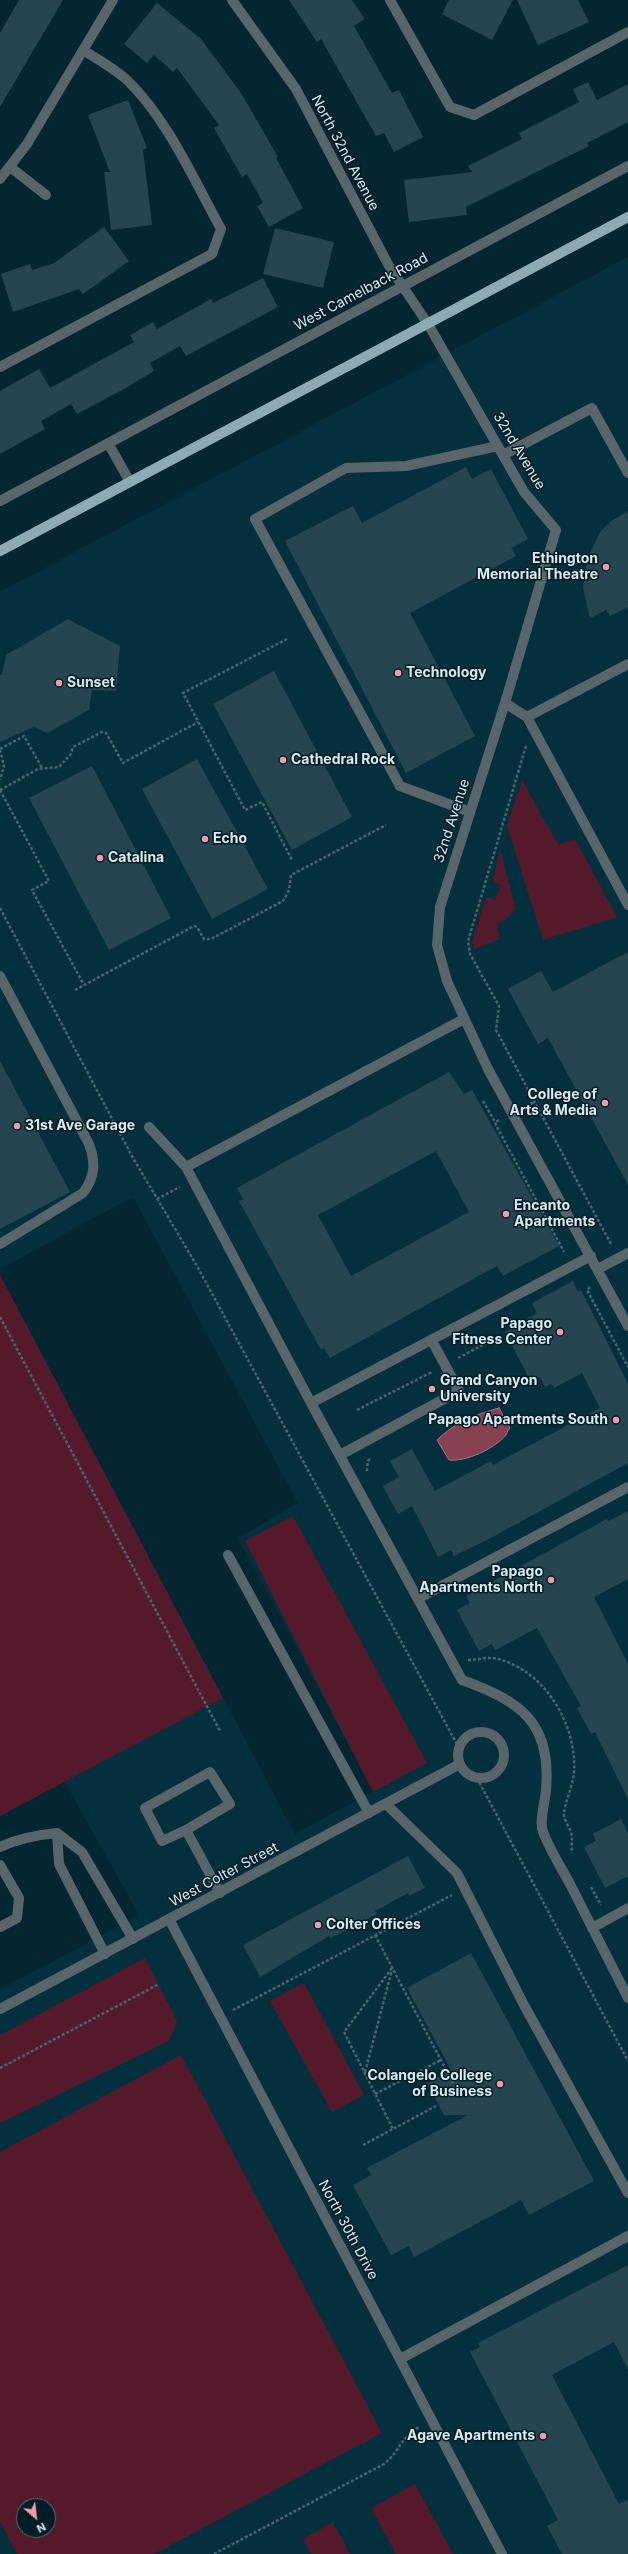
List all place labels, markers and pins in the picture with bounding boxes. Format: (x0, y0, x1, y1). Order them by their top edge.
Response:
place label: Ethington Memorial Theatre (477, 551, 598, 584)
marker: Ethington Memorial Theatre (601, 562, 611, 572)
place label: Technology (406, 665, 486, 681)
marker: Technology (393, 668, 403, 678)
place label: Sunset (67, 675, 115, 691)
marker: Sunset (54, 678, 64, 688)
place label: Cathedral Rock (291, 752, 395, 768)
marker: Cathedral Rock (278, 755, 288, 765)
place label: Echo (213, 831, 247, 847)
marker: Echo (200, 834, 210, 844)
place label: Catalina (108, 850, 164, 866)
marker: Catalina (95, 853, 105, 863)
place label: College of Arts & Media (510, 1087, 597, 1120)
marker: College of Arts & Media (600, 1098, 610, 1108)
place label: 31st Ave Garage (25, 1118, 135, 1134)
marker: 31st Ave Garage (12, 1121, 22, 1131)
place label: Encanto Apartments (514, 1198, 595, 1230)
marker: Encanto Apartments (501, 1209, 511, 1219)
place label: Papago Fitness Center (452, 1316, 552, 1348)
marker: Papago Fitness Center (555, 1327, 565, 1337)
place label: Grand Canyon University (440, 1373, 537, 1406)
marker: Grand Canyon University (427, 1384, 437, 1394)
place label: Papago Apartments South (428, 1412, 608, 1428)
marker: Papago Apartments South (611, 1415, 621, 1425)
place label: Papago Apartments North (419, 1564, 543, 1596)
marker: Papago Apartments North (546, 1575, 556, 1585)
place label: Colter Offices (326, 1917, 421, 1933)
marker: Colter Offices (313, 1920, 323, 1930)
place label: Colangelo College of Business (367, 2068, 492, 2100)
marker: Colangelo College of Business (495, 2079, 505, 2089)
place label: Agave Apartments (407, 2428, 535, 2444)
marker: Agave Apartments (538, 2431, 548, 2441)

